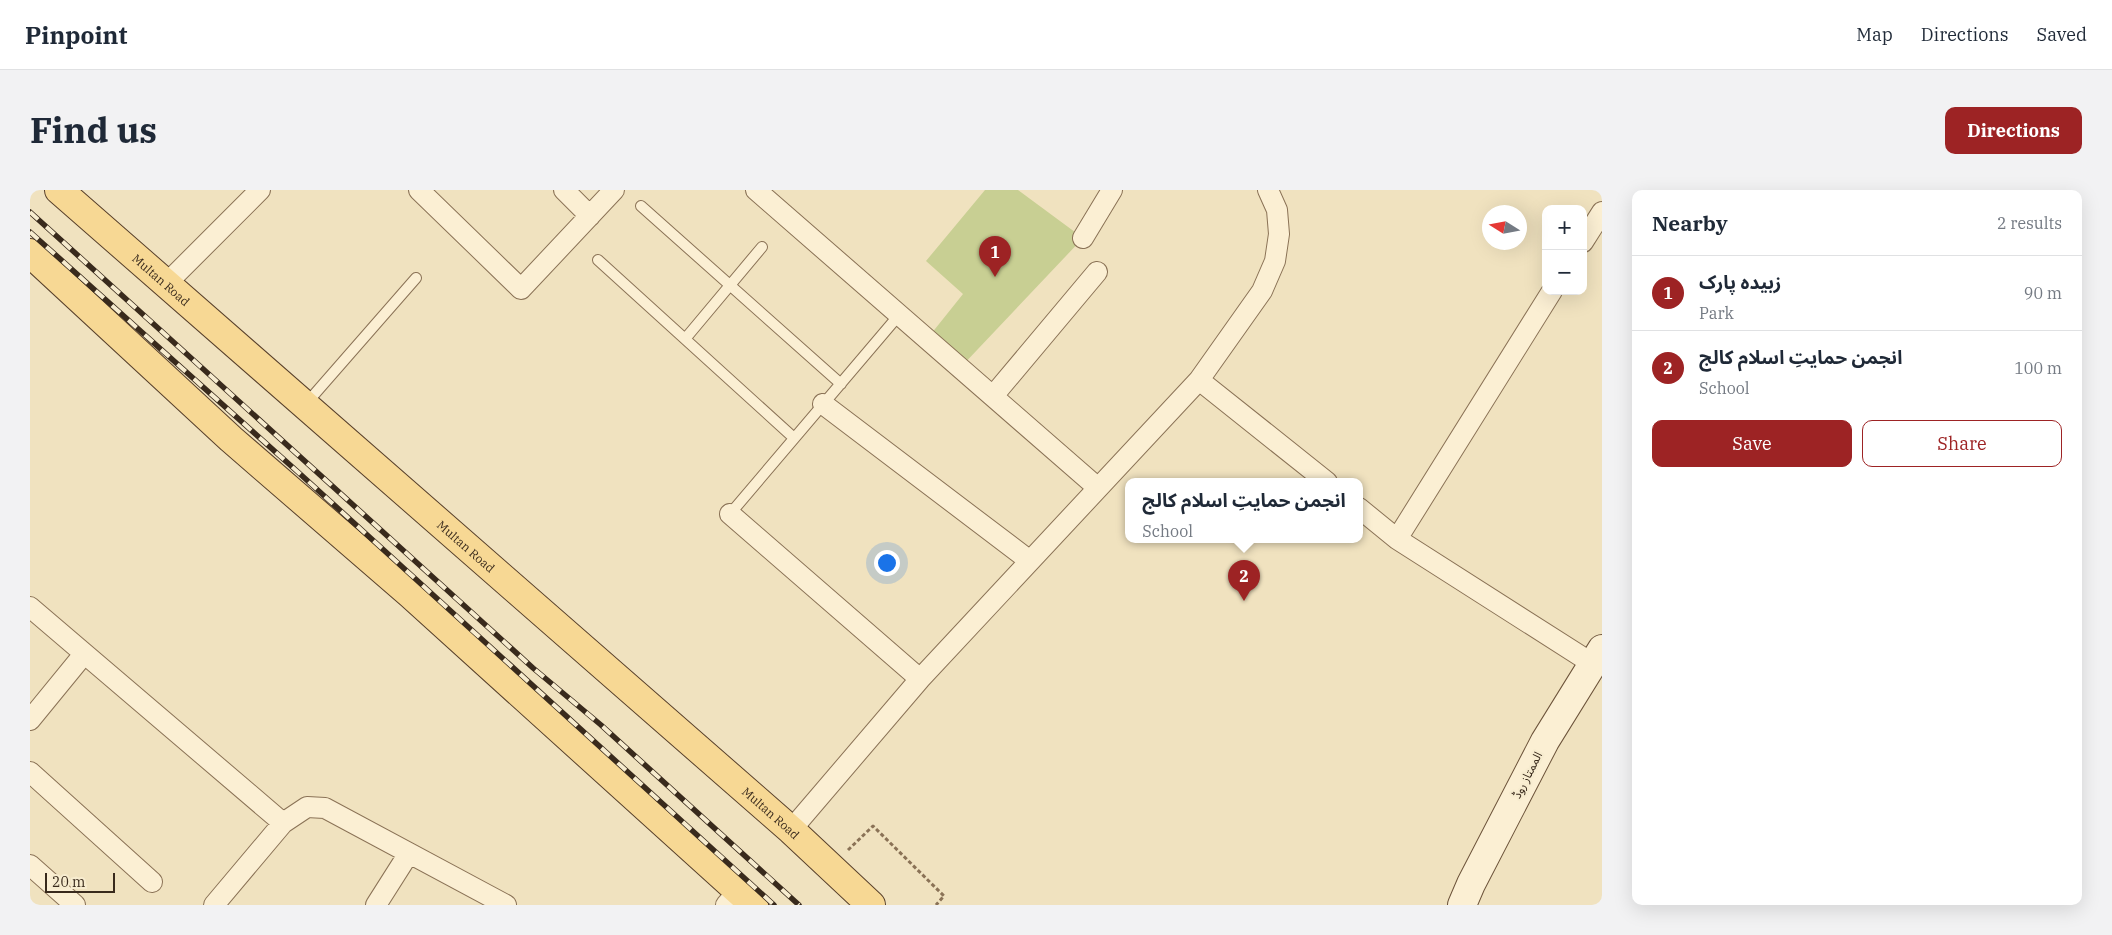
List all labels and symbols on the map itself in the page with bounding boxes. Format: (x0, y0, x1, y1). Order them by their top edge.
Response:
north arrow (1482, 205, 1527, 250)
pin: 1 (979, 236, 1011, 277)
street label: Multan Road (130, 250, 193, 309)
street label: Multan Road (434, 517, 498, 575)
your location (874, 550, 900, 576)
pin: 2 (1228, 560, 1260, 601)
street label: الممتاز روڈ (1509, 749, 1545, 801)
street label: Multan Road (739, 784, 803, 842)
scale bar (45, 870, 115, 893)

